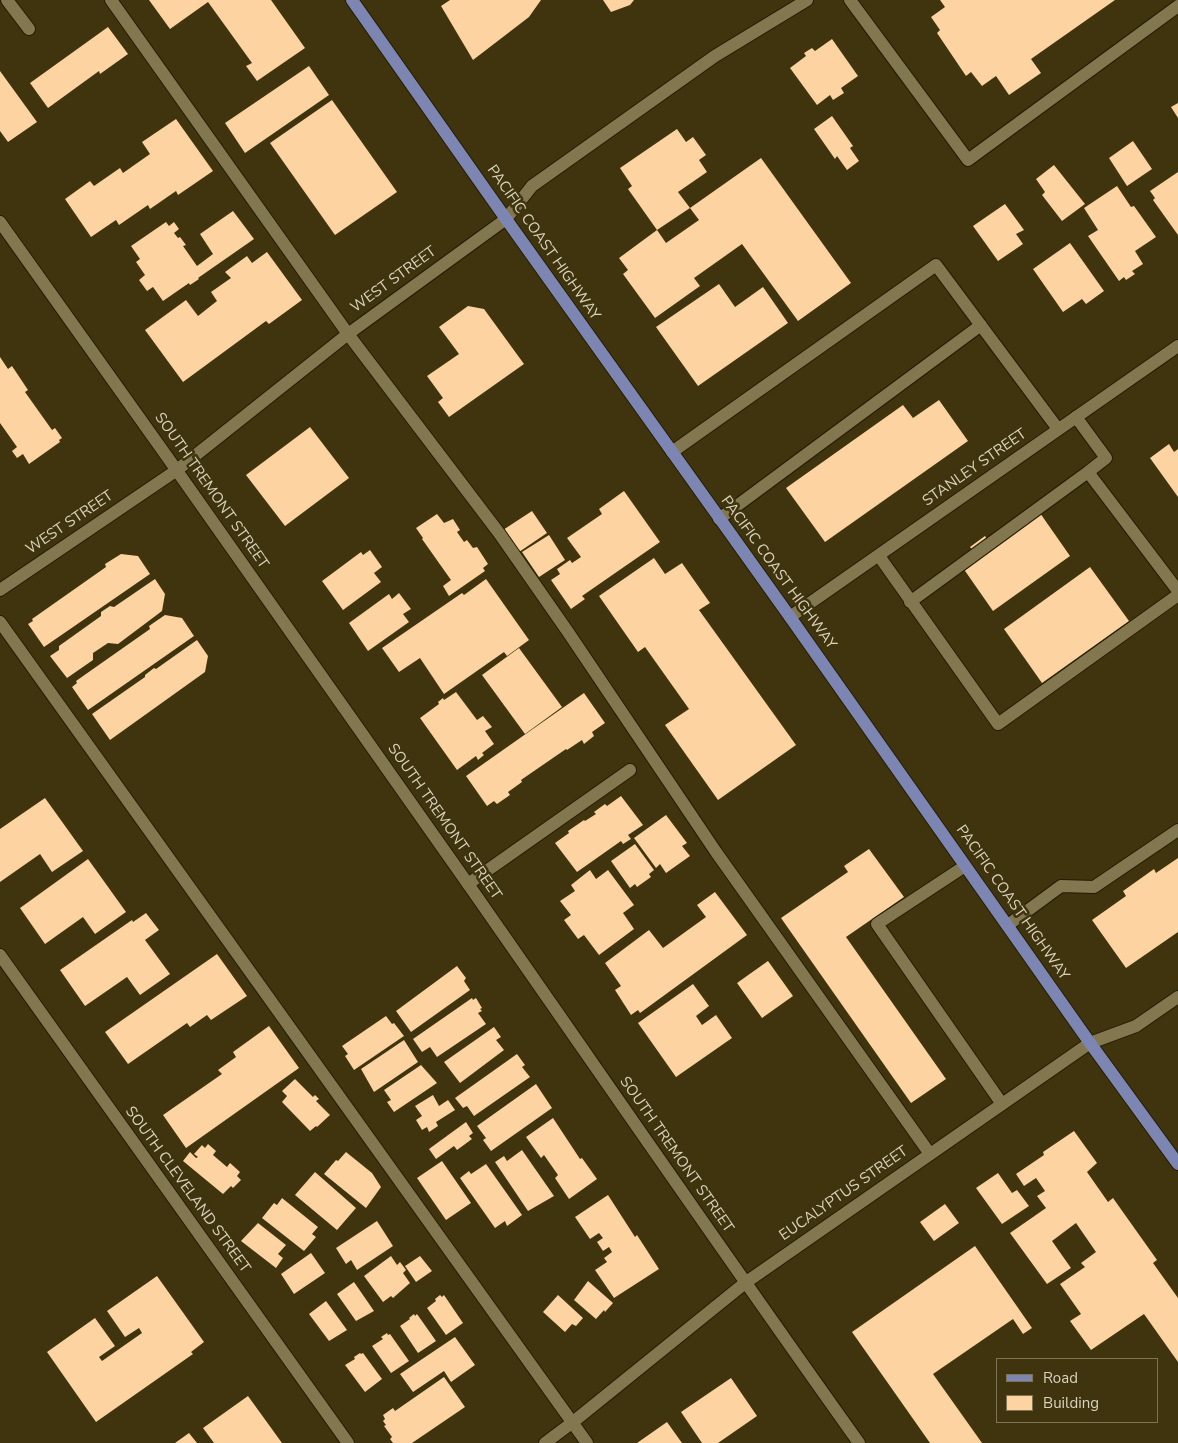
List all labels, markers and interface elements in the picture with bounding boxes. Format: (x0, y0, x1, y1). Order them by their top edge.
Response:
street label: PACIFIC COAST HIGHWAY (483, 162, 603, 324)
street label: WEST STREET (348, 243, 440, 317)
street label: SOUTH TREMONT STREET (150, 409, 272, 573)
street label: STANLEY STREET (920, 425, 1030, 511)
street label: WEST STREET (23, 487, 117, 559)
street label: PACIFIC COAST HIGHWAY (716, 493, 840, 653)
street label: SOUTH TREMONT STREET (383, 740, 505, 904)
street label: PACIFIC COAST HIGHWAY (952, 822, 1072, 984)
street label: SOUTH TREMONT STREET (615, 1073, 737, 1237)
street label: SOUTH CLEVELAND STREET (121, 1103, 253, 1277)
street label: EUCALYPTUS STREET (776, 1143, 912, 1245)
legend (996, 1358, 1158, 1423)
text: Road (1043, 1368, 1078, 1388)
text: Building (1043, 1393, 1099, 1413)

